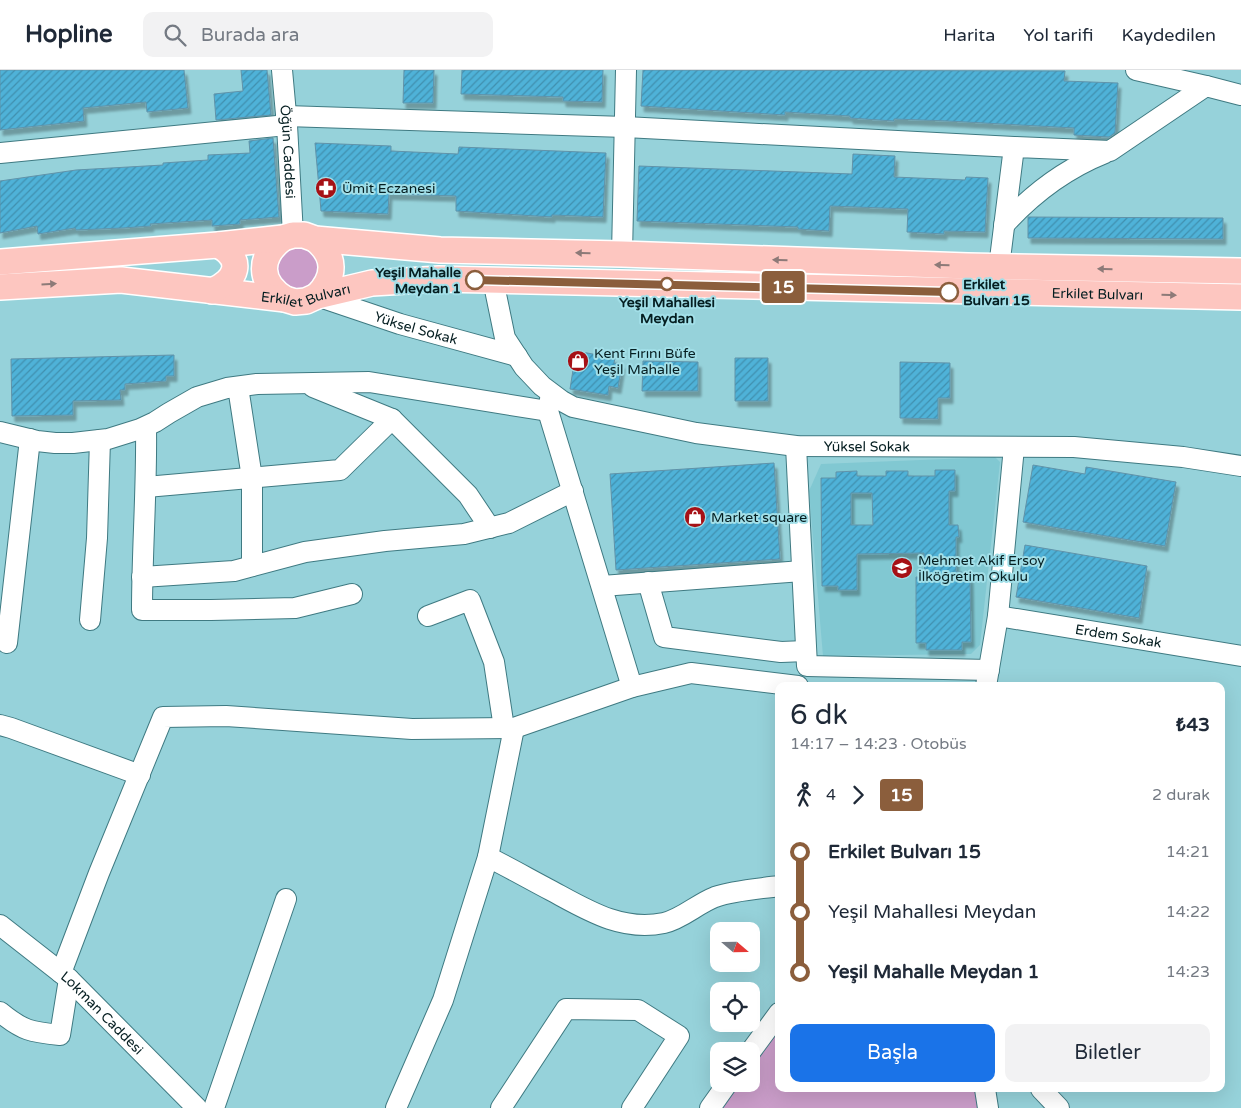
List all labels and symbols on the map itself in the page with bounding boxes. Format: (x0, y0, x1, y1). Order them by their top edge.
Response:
street label: Öğün Caddesi (276, 104, 299, 199)
pharmacy icon: Ümit Eczanesi (314, 176, 338, 200)
place label: Ümit Eczanesi (342, 180, 435, 197)
one-way arrow (574, 249, 590, 257)
one-way arrow (772, 256, 788, 264)
one-way arrow (934, 261, 950, 269)
place label: Yeşil Mahalle Meydan 1 (375, 264, 461, 297)
one-way arrow (1097, 264, 1113, 272)
marker: Yeşil Mahalle Meydan 1 (465, 270, 485, 290)
line badge: 15 (760, 271, 806, 303)
place label: Erkilet Bulvarı 15 (963, 276, 1030, 309)
marker: Yeşil Mahallesi Meydan (660, 277, 674, 291)
one-way arrow (41, 280, 57, 288)
street label: Erkilet Bulvarı (260, 280, 352, 311)
marker: Erkilet Bulvarı 15 (939, 282, 959, 302)
street label: Erkilet Bulvarı (1051, 285, 1143, 304)
one-way arrow (1162, 292, 1178, 300)
place label: Yeşil Mahallesi Meydan (619, 294, 715, 327)
street label: Yüksel Sokak (372, 308, 460, 348)
place label: Kent Fırını Büfe Yeşil Mahalle (594, 345, 696, 378)
shop icon: Kent Fırını Büfe Yeşil Mahalle (566, 349, 590, 373)
street label: Yüksel Sokak (824, 438, 910, 455)
shop icon: Market square (683, 505, 707, 529)
place label: Market square (711, 509, 807, 526)
place label: Mehmet Akif Ersoy İlköğretim Okulu (918, 552, 1045, 585)
school or university icon: Mehmet Akif Ersoy İlköğretim Okulu (890, 556, 914, 580)
street label: Erdem Sokak (1074, 621, 1163, 652)
north arrow (710, 922, 760, 972)
street label: Lokman Caddesi (57, 968, 147, 1058)

